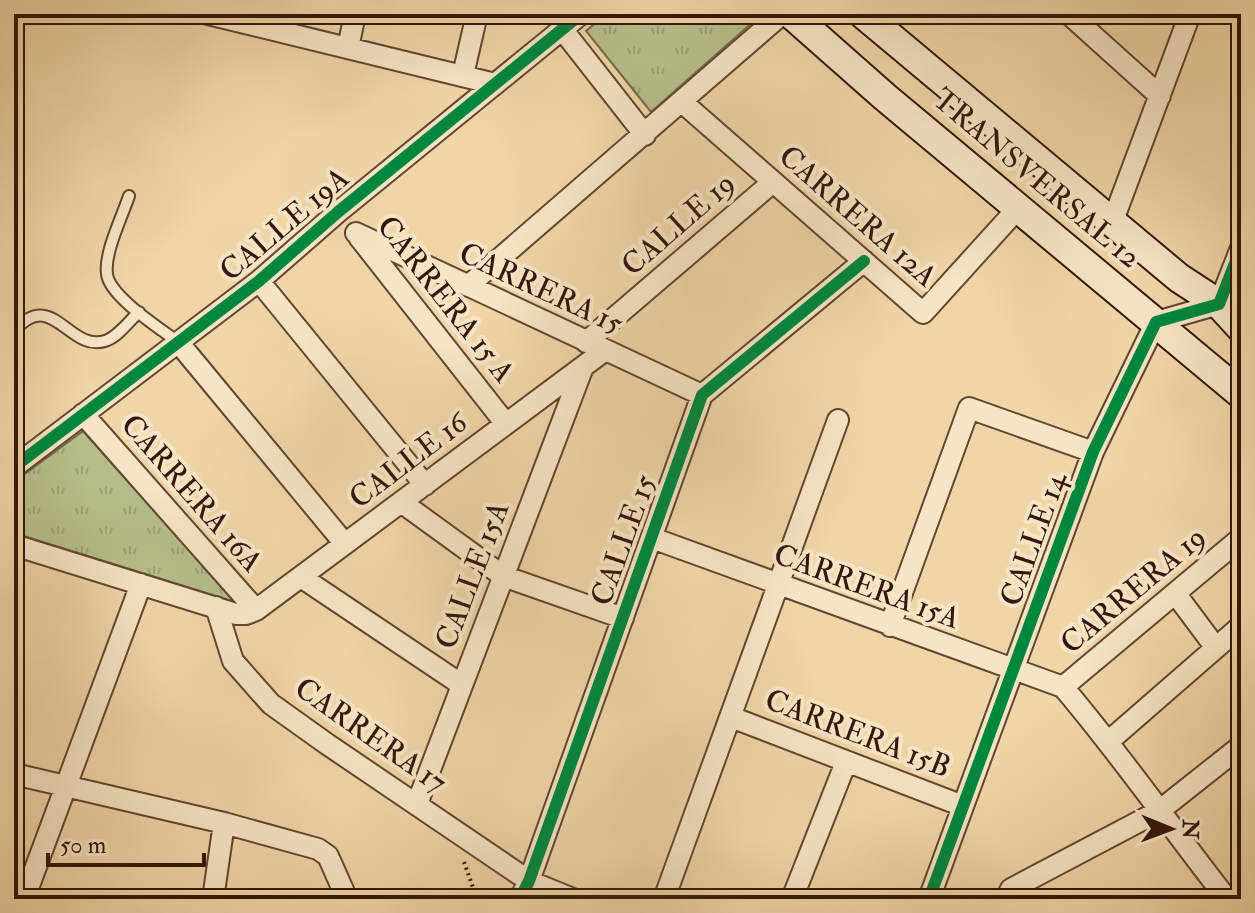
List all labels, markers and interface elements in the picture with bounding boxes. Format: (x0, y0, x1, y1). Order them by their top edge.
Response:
street label: TRANSVERSAL 12 (925, 81, 1148, 276)
street label: CARRERA 12A (771, 138, 944, 295)
street label: CALLE 19A (212, 160, 357, 289)
street label: CALLE 19 (614, 165, 743, 284)
street label: CARRERA 15 A (369, 208, 522, 390)
street label: CARRERA 15 (453, 234, 629, 343)
street label: CALLE 16 (342, 403, 476, 517)
street label: CARRERA 16A (113, 407, 270, 580)
street label: CALLE 14 (992, 466, 1075, 611)
street label: CALLE 15 (583, 469, 664, 611)
street label: CALLE 15A (427, 496, 518, 654)
street label: CARRERA 19 (1053, 519, 1214, 662)
street label: CARRERA 15A (769, 536, 965, 637)
street label: CARRERA 17 (288, 670, 454, 801)
street label: CARRERA 15B (760, 681, 956, 786)
north arrow (1131, 789, 1211, 869)
scale bar (48, 817, 204, 867)
text: N (1176, 818, 1204, 840)
text: 50 m (60, 830, 107, 861)

